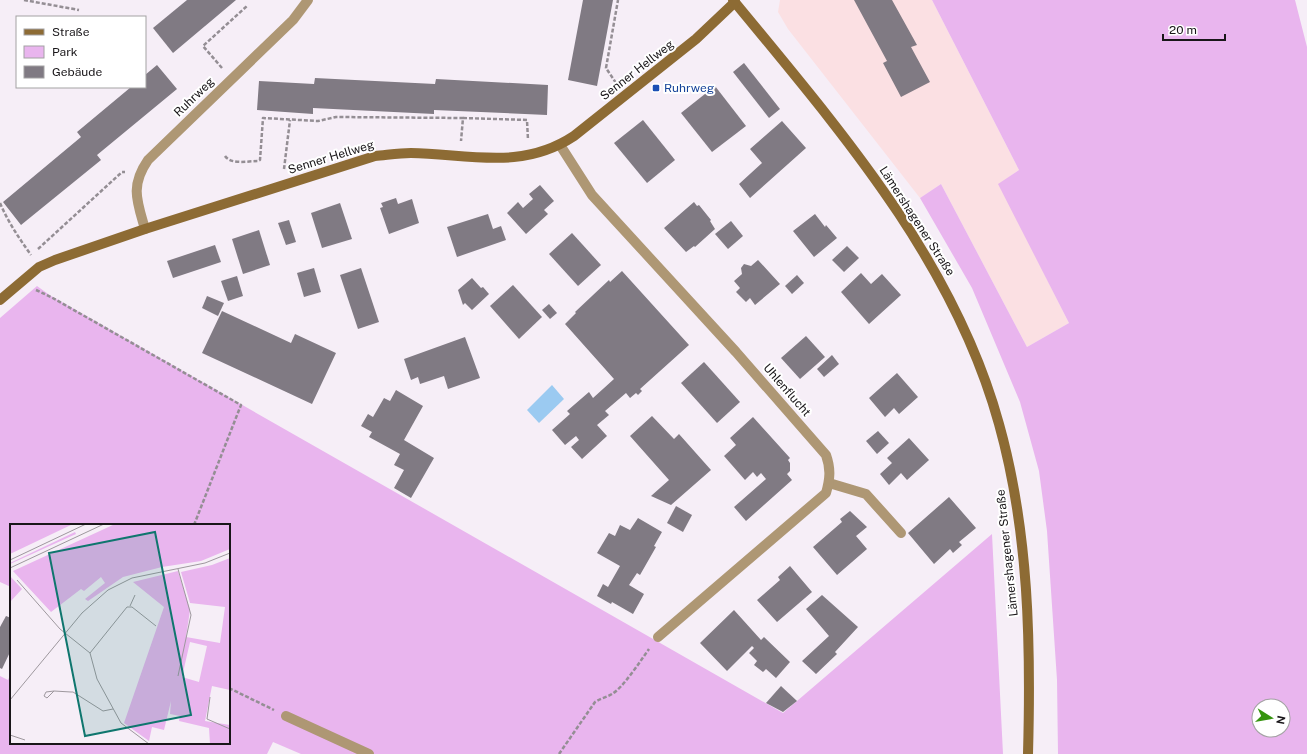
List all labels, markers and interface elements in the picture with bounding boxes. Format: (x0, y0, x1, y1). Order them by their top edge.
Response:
legend (16, 16, 146, 88)
scale bar (1163, 16, 1225, 42)
text: 20 m (1169, 23, 1197, 37)
text: Straße (52, 25, 90, 39)
street label: Senner Hellweg (597, 37, 677, 103)
text: Park (52, 45, 78, 59)
text: Gebäude (52, 65, 102, 79)
street label: Ruhrweg (171, 74, 217, 120)
place label: Ruhrweg (664, 81, 714, 95)
marker: Ruhrweg (651, 83, 661, 93)
street label: Senner Hellweg (286, 137, 376, 177)
street label: Lämershagener Straße (876, 164, 958, 279)
street label: Uhlenflucht (760, 361, 814, 419)
street label: Lämershagener Straße (993, 489, 1021, 617)
inset map (10, 524, 230, 744)
north arrow (1251, 698, 1291, 738)
text: N (1274, 715, 1288, 725)

